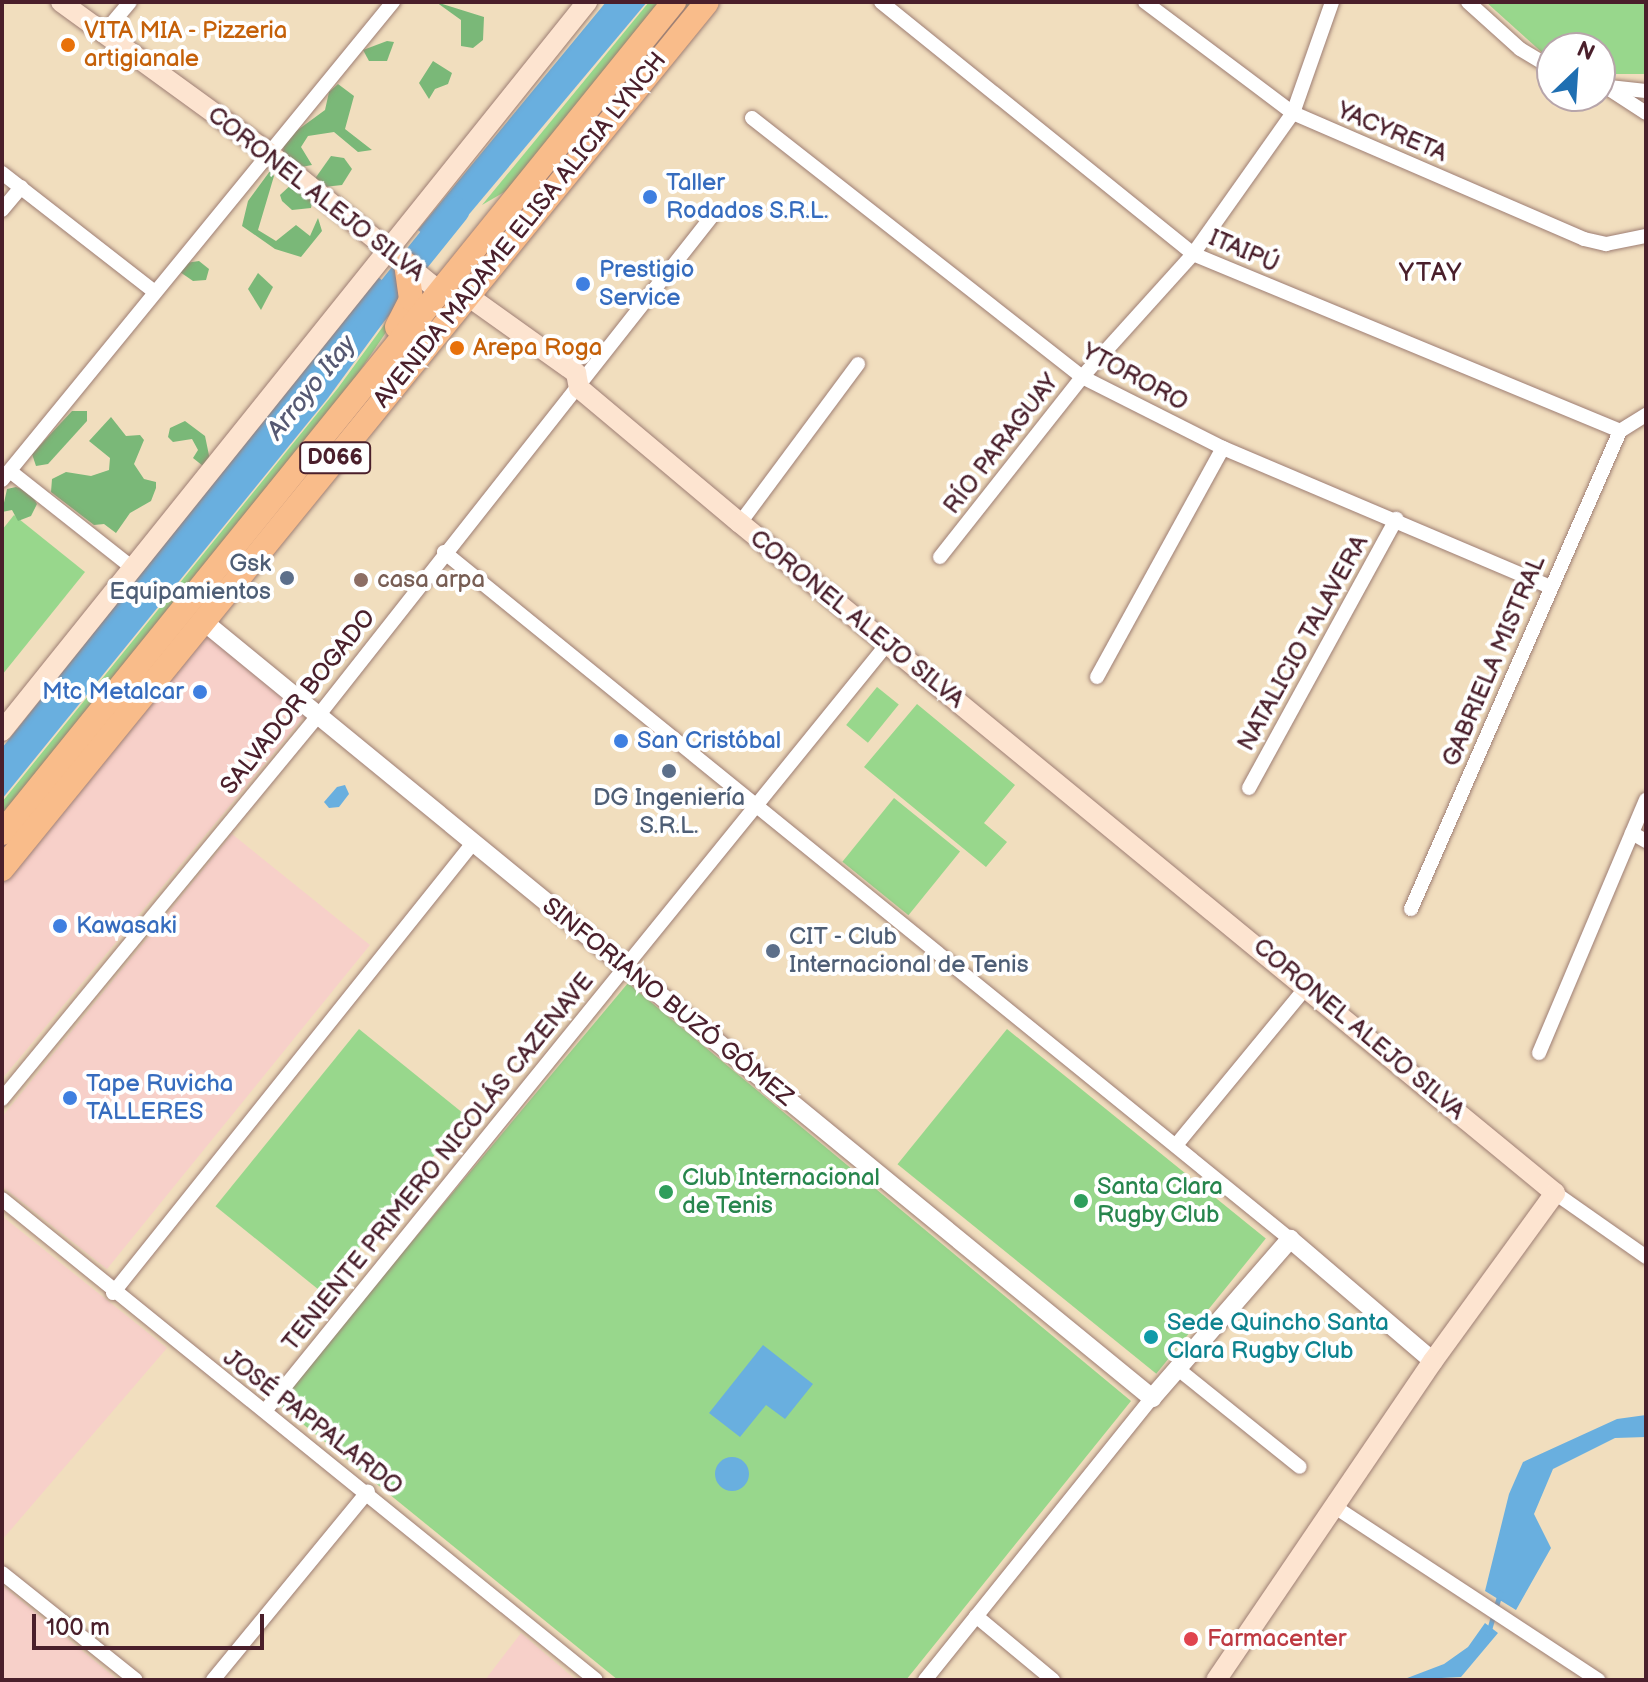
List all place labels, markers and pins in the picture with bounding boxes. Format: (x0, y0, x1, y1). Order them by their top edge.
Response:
place label: VITA MIA - Pizzeria artigianale (84, 17, 289, 73)
marker: VITA MIA - Pizzeria artigianale (59, 36, 77, 54)
place label: Taller Rodados S.R.L. (666, 169, 829, 225)
marker: Taller Rodados S.R.L. (641, 188, 659, 206)
place label: Prestigio Service (599, 256, 694, 312)
marker: Prestigio Service (574, 275, 592, 293)
place label: Arepa Roga (473, 334, 602, 362)
marker: Arepa Roga (448, 339, 466, 357)
place label: Gsk Equipamientos (109, 550, 271, 606)
place label: casa arpa (377, 566, 485, 594)
marker: Gsk Equipamientos (278, 569, 296, 587)
marker: casa arpa (352, 571, 370, 589)
place label: Mtc Metalcar (42, 678, 184, 706)
marker: Mtc Metalcar (191, 683, 209, 701)
place label: San Cristóbal (637, 727, 781, 755)
marker: San Cristóbal (612, 732, 630, 750)
marker: DG Ingeniería S.R.L. (660, 762, 678, 780)
place label: DG Ingeniería S.R.L. (593, 784, 745, 840)
place label: Kawasaki (76, 912, 177, 940)
marker: Kawasaki (51, 917, 69, 935)
place label: CIT - Club Internacional de Tenis (789, 923, 1029, 979)
marker: CIT - Club Internacional de Tenis (764, 942, 782, 960)
place label: Tape Ruvicha TALLERES (86, 1070, 233, 1126)
marker: Tape Ruvicha TALLERES (61, 1089, 79, 1107)
place label: Club Internacional de Tenis (682, 1164, 880, 1220)
place label: Santa Clara Rugby Club (1097, 1173, 1223, 1229)
marker: Club Internacional de Tenis (657, 1183, 675, 1201)
marker: Santa Clara Rugby Club (1072, 1192, 1090, 1210)
place label: Sede Quincho Santa Clara Rugby Club (1167, 1309, 1389, 1365)
marker: Sede Quincho Santa Clara Rugby Club (1142, 1328, 1160, 1346)
place label: Farmacenter (1207, 1625, 1346, 1653)
marker: Farmacenter (1182, 1630, 1200, 1648)

